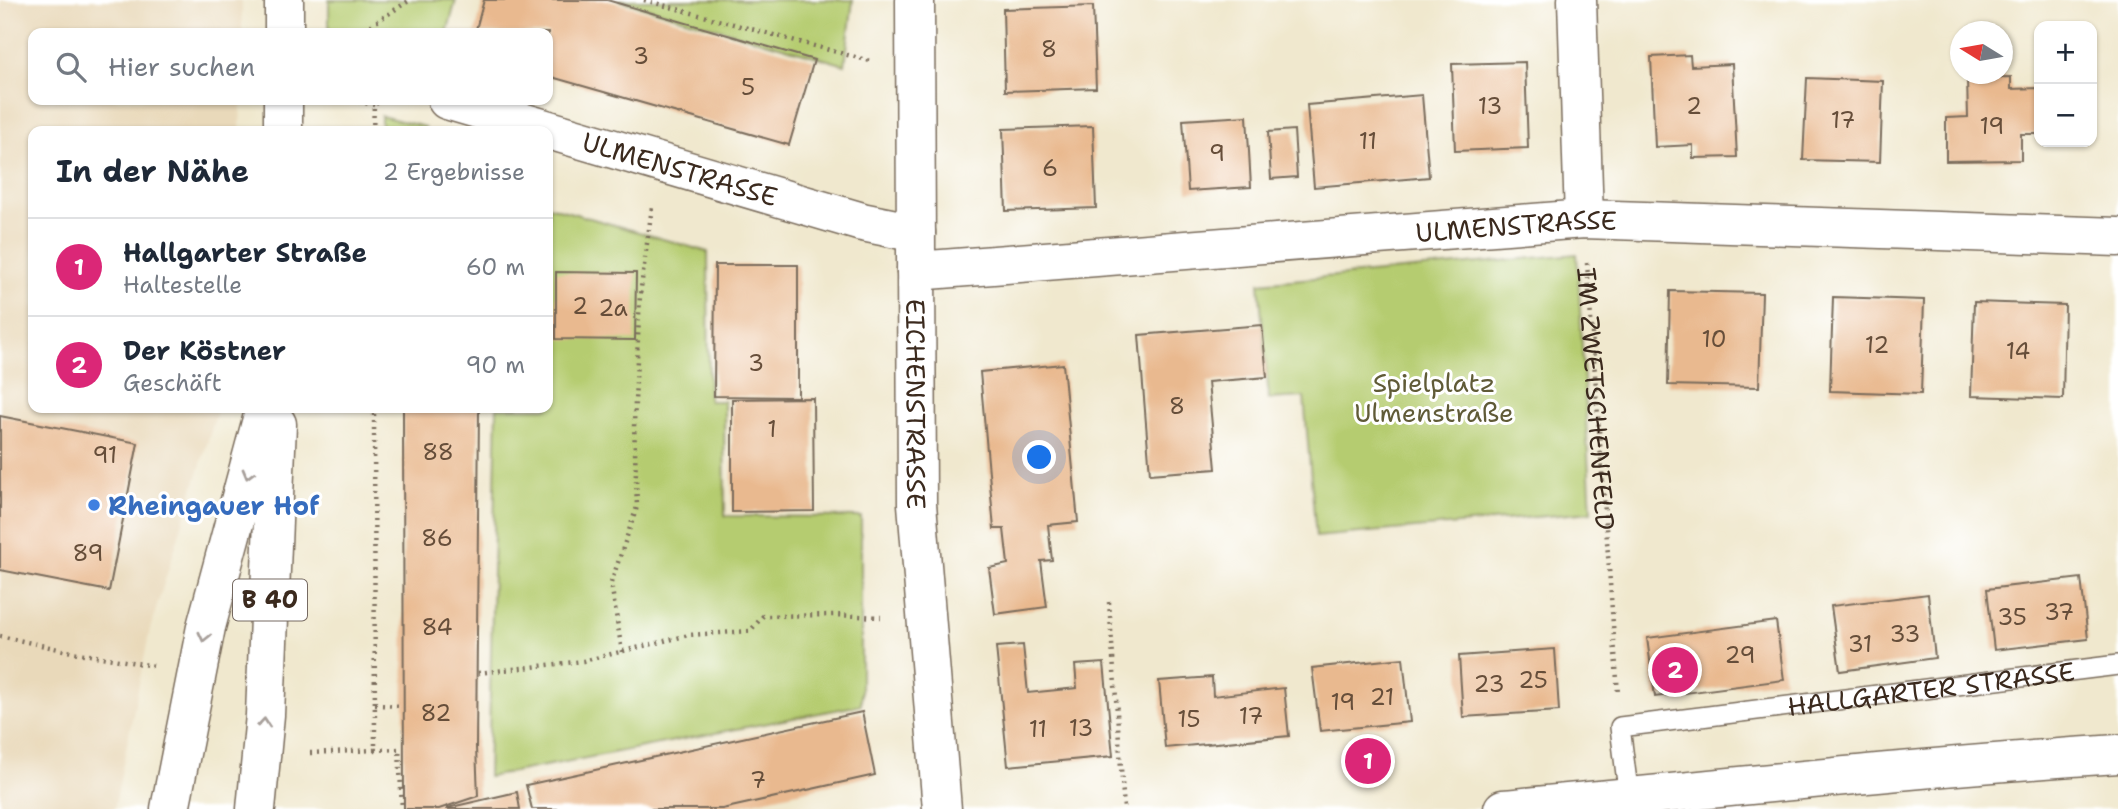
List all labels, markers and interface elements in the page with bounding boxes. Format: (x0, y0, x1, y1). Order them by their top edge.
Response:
north arrow (1950, 21, 2013, 84)
map controls (2034, 21, 2097, 147)
button: + (2034, 21, 2097, 84)
search box (28, 28, 553, 105)
house number: 8 (1041, 34, 1057, 64)
house number: 3 (633, 41, 649, 71)
icon: search (52, 48, 90, 86)
text: Hier suchen (108, 49, 255, 84)
house number: 5 (741, 72, 755, 102)
button: − (2034, 84, 2097, 147)
house number: 13 (1478, 91, 1502, 121)
house number: 2 (1686, 91, 1702, 121)
house number: 17 (1831, 105, 1855, 135)
house number: 19 (1980, 111, 2004, 141)
street label: ULMENSTRASSE (578, 123, 782, 214)
house number: 11 (1359, 126, 1377, 156)
house number: 9 (1209, 138, 1225, 168)
text: In der Nähe (56, 151, 249, 192)
house number: 6 (1042, 153, 1058, 183)
text: 2 Ergebnisse (383, 157, 525, 187)
street label: ULMENSTRASSE (1414, 201, 1618, 250)
text: Hallgarter Straße (123, 235, 367, 270)
text: 1 (74, 252, 84, 282)
text: 60 m (466, 252, 525, 282)
street label: IM ZWETSCHENFELD (1570, 266, 1624, 531)
text: Haltestelle (123, 270, 242, 300)
house number: 2 (572, 291, 588, 321)
house number: 2a (598, 293, 628, 323)
street label: EICHENSTRASSE (899, 299, 935, 509)
house number: 10 (1701, 324, 1727, 354)
house number: 12 (1865, 330, 1889, 360)
text: Der Köstner (123, 333, 286, 368)
house number: 14 (2006, 336, 2030, 366)
house number: 3 (748, 348, 764, 378)
text: 2 (71, 350, 87, 380)
text: 90 m (465, 350, 525, 380)
park label: Spielplatz Ulmenstraße (1354, 365, 1514, 430)
text: Geschäft (123, 368, 222, 398)
house number: 8 (1169, 391, 1185, 421)
house number: 1 (767, 414, 777, 444)
house number: 88 (422, 437, 454, 467)
house number: 91 (93, 440, 117, 470)
your location (1022, 440, 1056, 474)
one-way arrow (242, 468, 256, 480)
place label: Rheingauer Hof (108, 488, 320, 523)
marker: Rheingauer Hof (86, 497, 102, 513)
house number: 86 (421, 523, 453, 553)
house number: 89 (72, 538, 104, 568)
road number: B 40 (233, 580, 307, 620)
house number: 37 (2044, 597, 2074, 627)
house number: 35 (1997, 602, 2027, 632)
house number: 84 (421, 612, 453, 642)
house number: 33 (1890, 619, 1920, 649)
house number: 31 (1848, 629, 1872, 659)
one-way arrow (198, 631, 212, 643)
house number: 29 (1725, 640, 1755, 670)
pin: 2 (1652, 644, 1698, 696)
street label: HALLGARTER STRASSE (1785, 653, 2077, 724)
house number: 25 (1518, 665, 1548, 695)
house number: 23 (1473, 669, 1505, 699)
house number: 21 (1370, 682, 1394, 712)
house number: 19 (1331, 687, 1355, 717)
house number: 82 (421, 698, 451, 728)
house number: 17 (1239, 701, 1263, 731)
house number: 15 (1177, 704, 1201, 734)
house number: 13 (1069, 713, 1093, 743)
house number: 11 (1029, 714, 1047, 744)
one-way arrow (256, 717, 271, 728)
pin: 1 (1345, 735, 1391, 787)
house number: 7 (750, 765, 766, 795)

